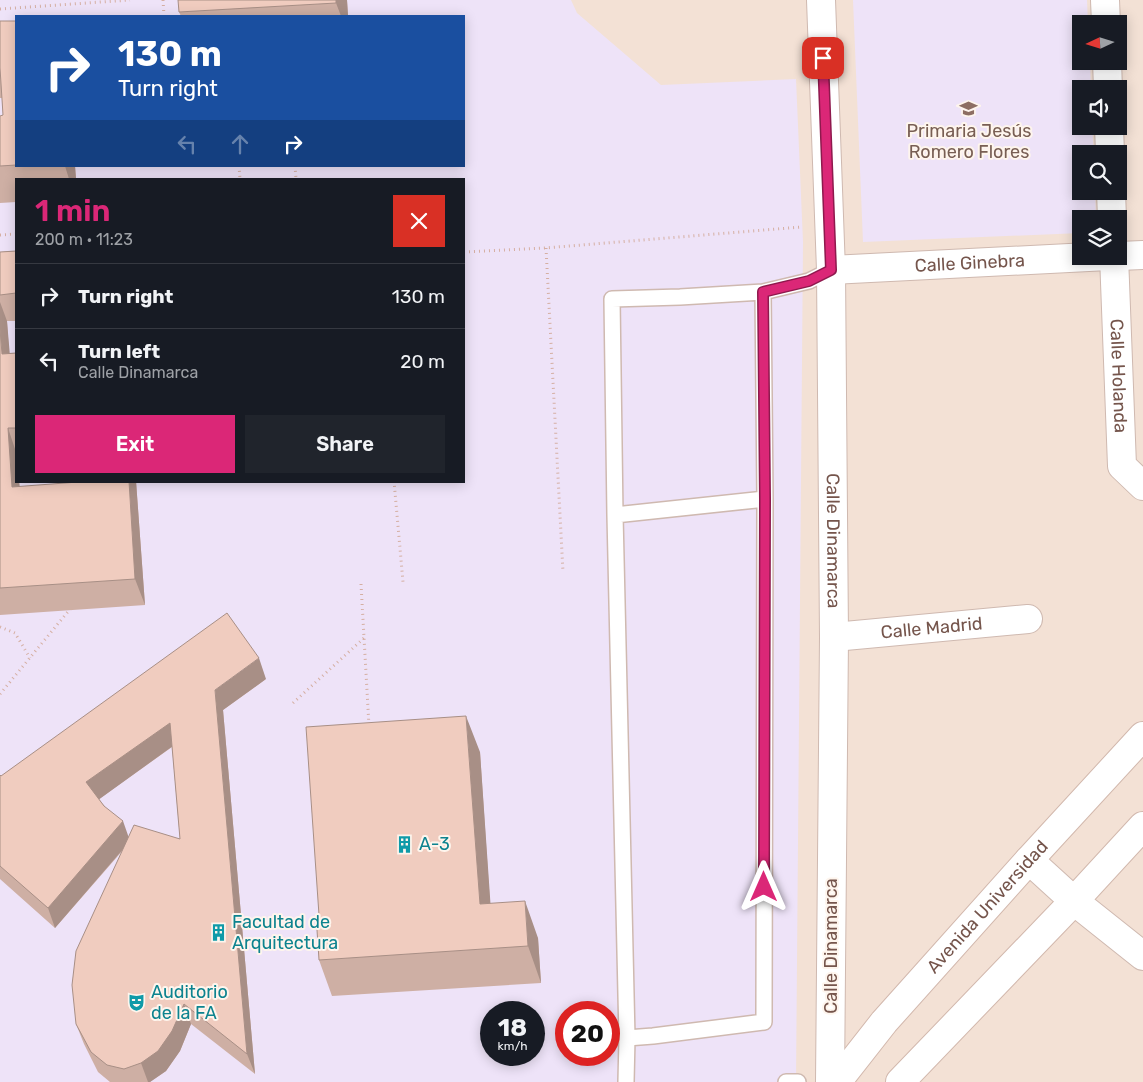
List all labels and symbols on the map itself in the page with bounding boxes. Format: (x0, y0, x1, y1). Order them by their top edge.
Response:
north arrow (1072, 15, 1128, 70)
pin (802, 37, 844, 79)
school or university icon: Primaria Jesús Romero Flores (959, 98, 979, 118)
place label: Primaria Jesús Romero Flores (907, 120, 1031, 163)
street label: Calle Ginebra (914, 249, 1025, 277)
street label: Calle Holanda (1105, 318, 1132, 433)
street label: Calle Dinamarca (822, 473, 845, 609)
street label: Calle Madrid (880, 612, 983, 644)
place label: A-3 (419, 833, 450, 855)
building icon: A-3 (395, 834, 415, 854)
street label: Avenida Universidad (922, 836, 1053, 978)
position arrow (737, 860, 789, 912)
street label: Calle Dinamarca (820, 878, 842, 1014)
place label: Facultad de Arquitectura (232, 911, 338, 954)
building icon: Facultad de Arquitectura (208, 922, 228, 942)
place label: Auditorio de la FA (151, 981, 228, 1024)
theatre icon: Auditorio de la FA (127, 992, 147, 1012)
speed limit sign: 20 (555, 1001, 620, 1066)

